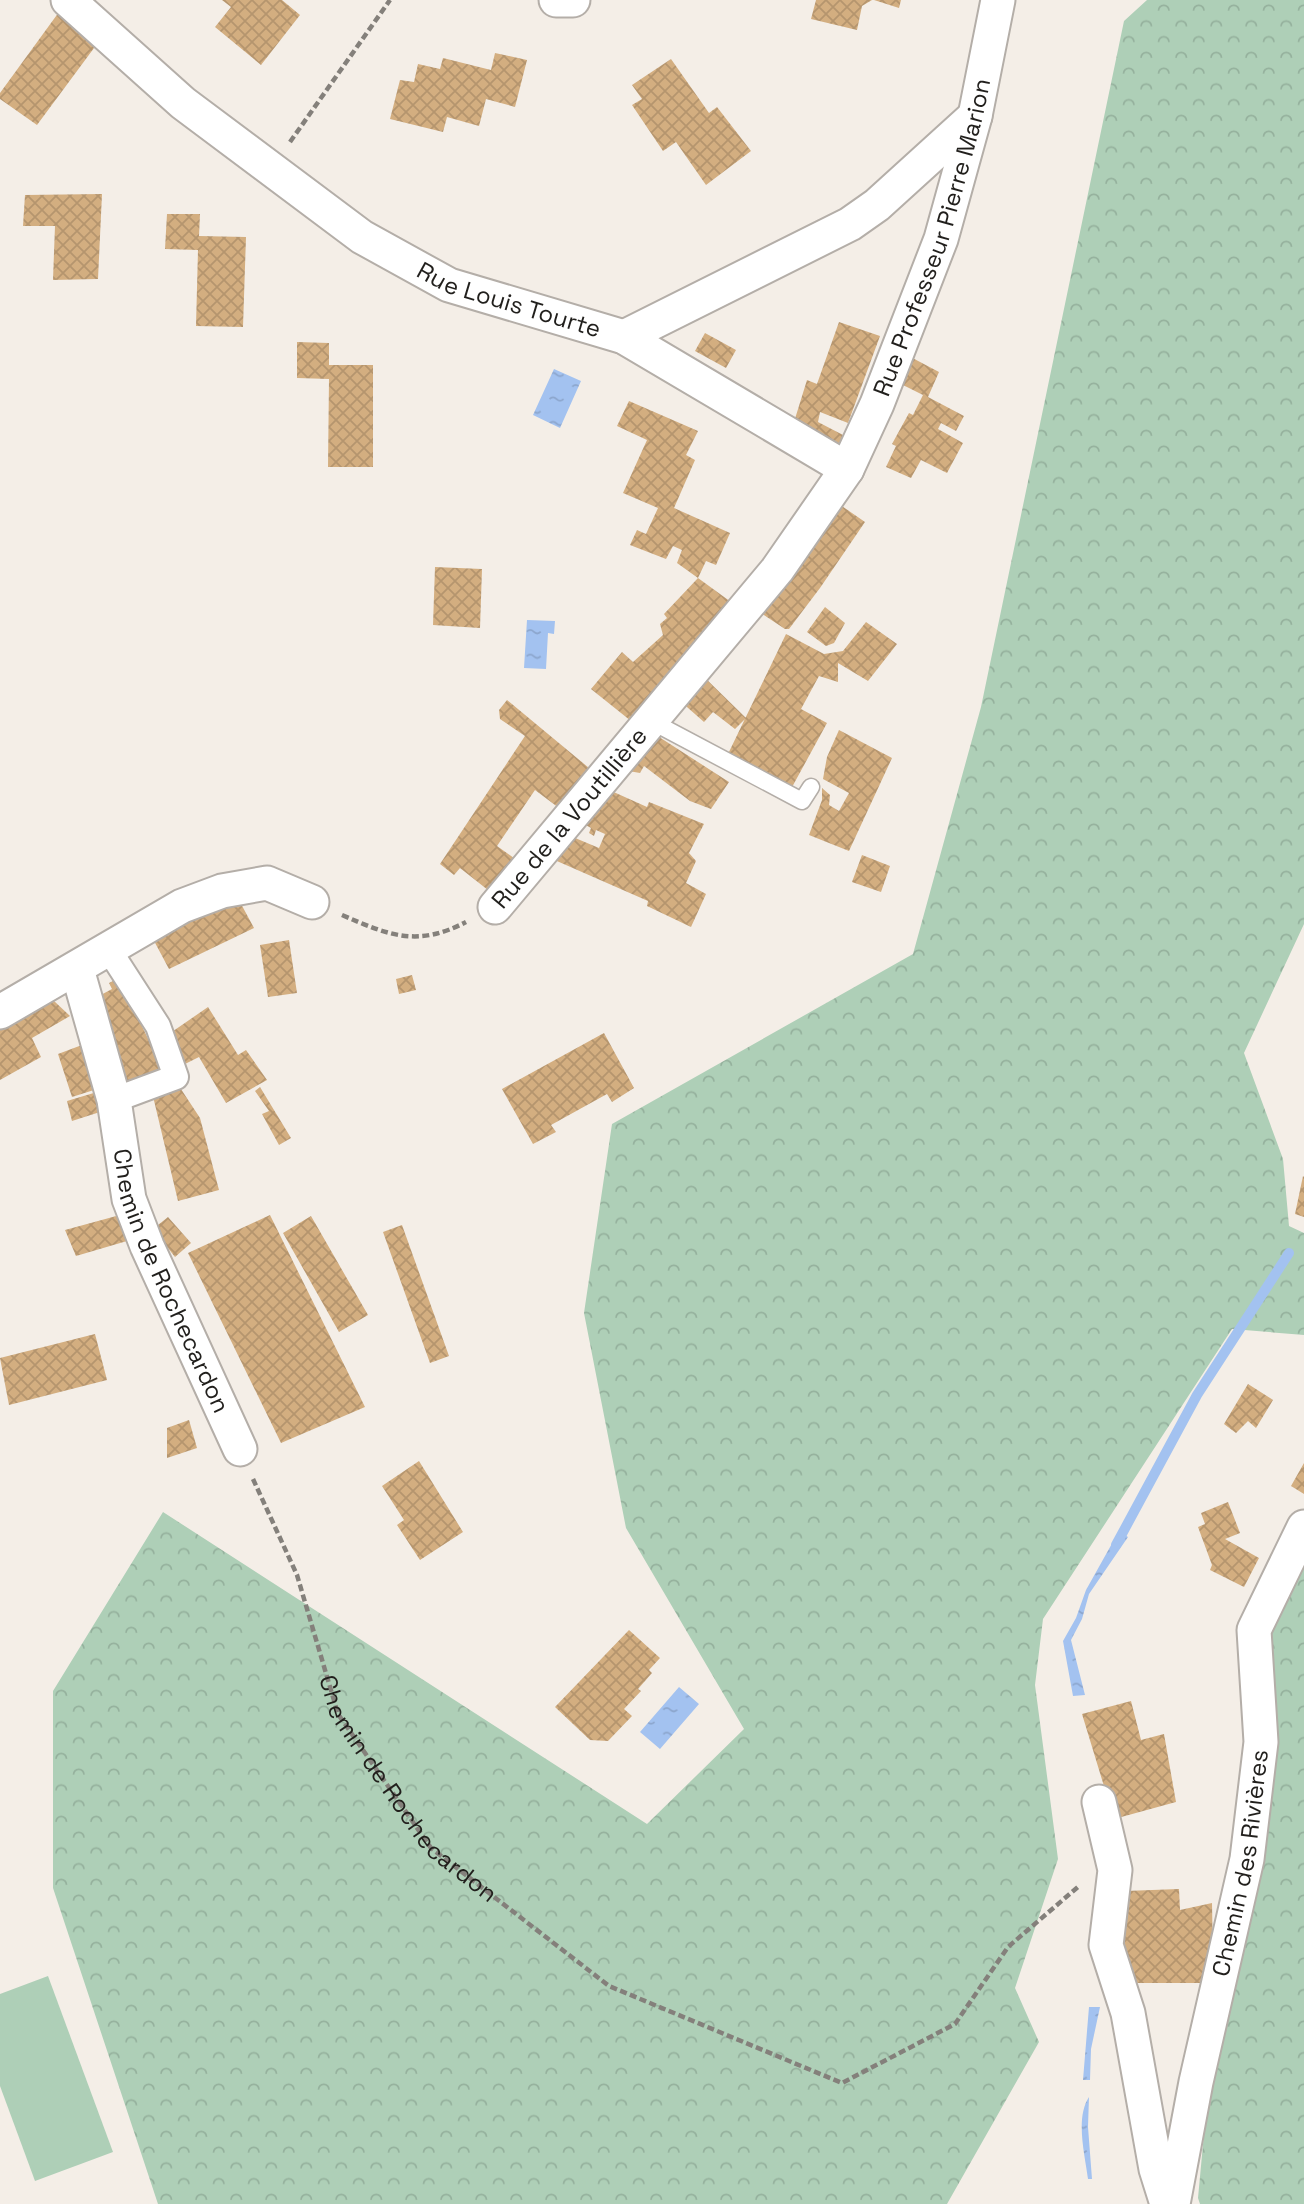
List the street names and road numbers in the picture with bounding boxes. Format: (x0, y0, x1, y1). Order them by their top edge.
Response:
street label: Rue Professeur Pierre Marion (866, 76, 997, 401)
street label: Rue Louis Tourte (412, 254, 605, 344)
street label: Rue de la Voutillière (484, 721, 654, 915)
street label: Chemin de Rochecardon (107, 1147, 237, 1418)
street label: Chemin de Rochecardon (312, 1671, 504, 1909)
street label: Chemin des Rivières (1205, 1748, 1275, 1979)

